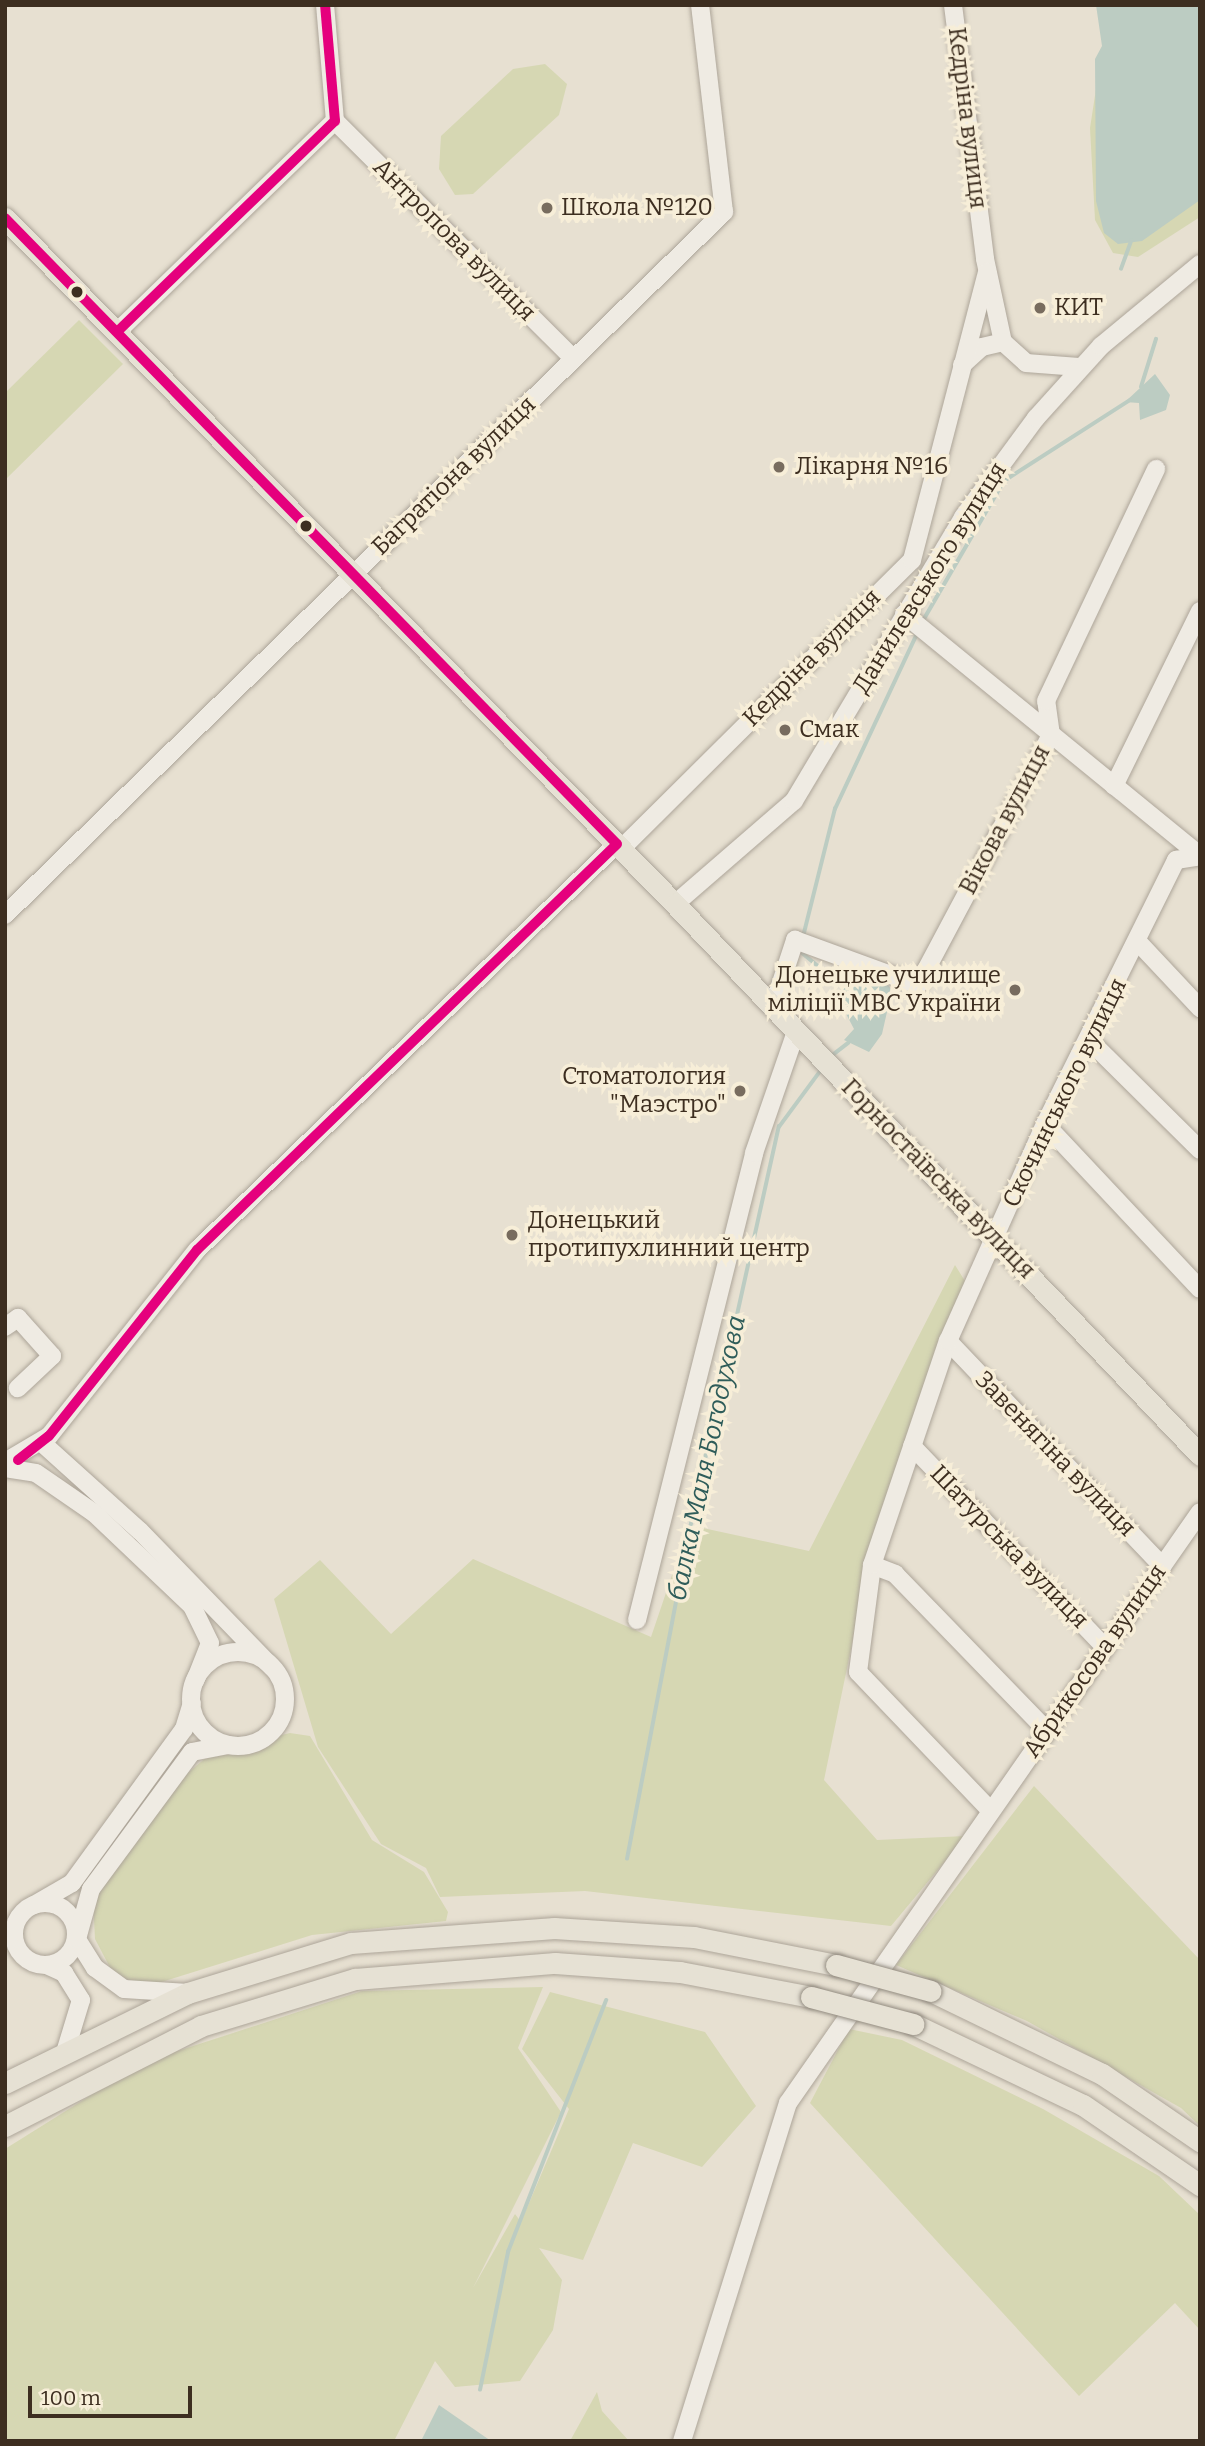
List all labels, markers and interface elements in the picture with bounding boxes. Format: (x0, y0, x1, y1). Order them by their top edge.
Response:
street label: Кедріна вулиця (942, 26, 992, 210)
street label: Антропова вулиця (367, 153, 541, 327)
place label: Школа №120 (561, 194, 713, 222)
marker: Школа №120 (539, 200, 555, 216)
unlabelled marker (70, 285, 84, 299)
place label: КИТ (1054, 294, 1103, 322)
marker: КИТ (1032, 300, 1048, 316)
street label: Багратіона вулиця (366, 391, 542, 561)
place label: Лікарня №16 (795, 453, 948, 481)
marker: Лікарня №16 (769, 457, 789, 477)
street label: Данилевського вулиця (847, 457, 1013, 699)
unlabelled marker (299, 519, 313, 533)
street label: Кедріна вулиця (737, 583, 887, 733)
place label: Смак (799, 716, 859, 744)
marker: Смак (777, 722, 793, 738)
street label: Вікова вулиця (954, 740, 1056, 900)
place label: Донецьке училище міліції МВС України (768, 962, 1001, 1018)
street label: Скочинського вулиця (997, 974, 1133, 1212)
marker: Донецьке училище міліції МВС України (1007, 982, 1023, 998)
place label: Стоматология "Маэстро" (562, 1063, 726, 1119)
street label: Горностаївська вулиця (835, 1073, 1041, 1285)
marker: Стоматология "Маэстро" (732, 1083, 748, 1099)
place label: Донецький протипухлинний центр (528, 1207, 810, 1263)
marker: Донецький протипухлинний центр (502, 1225, 522, 1245)
water label: балка Маля Богодухова (662, 1313, 752, 1603)
street label: Завенягіна вулиця (969, 1365, 1141, 1543)
street label: Шатурська вулиця (924, 1460, 1094, 1634)
street label: Абрикосова вулиця (1017, 1559, 1173, 1763)
scale bar (32, 2372, 196, 2416)
text: 100 m (41, 2385, 101, 2411)

